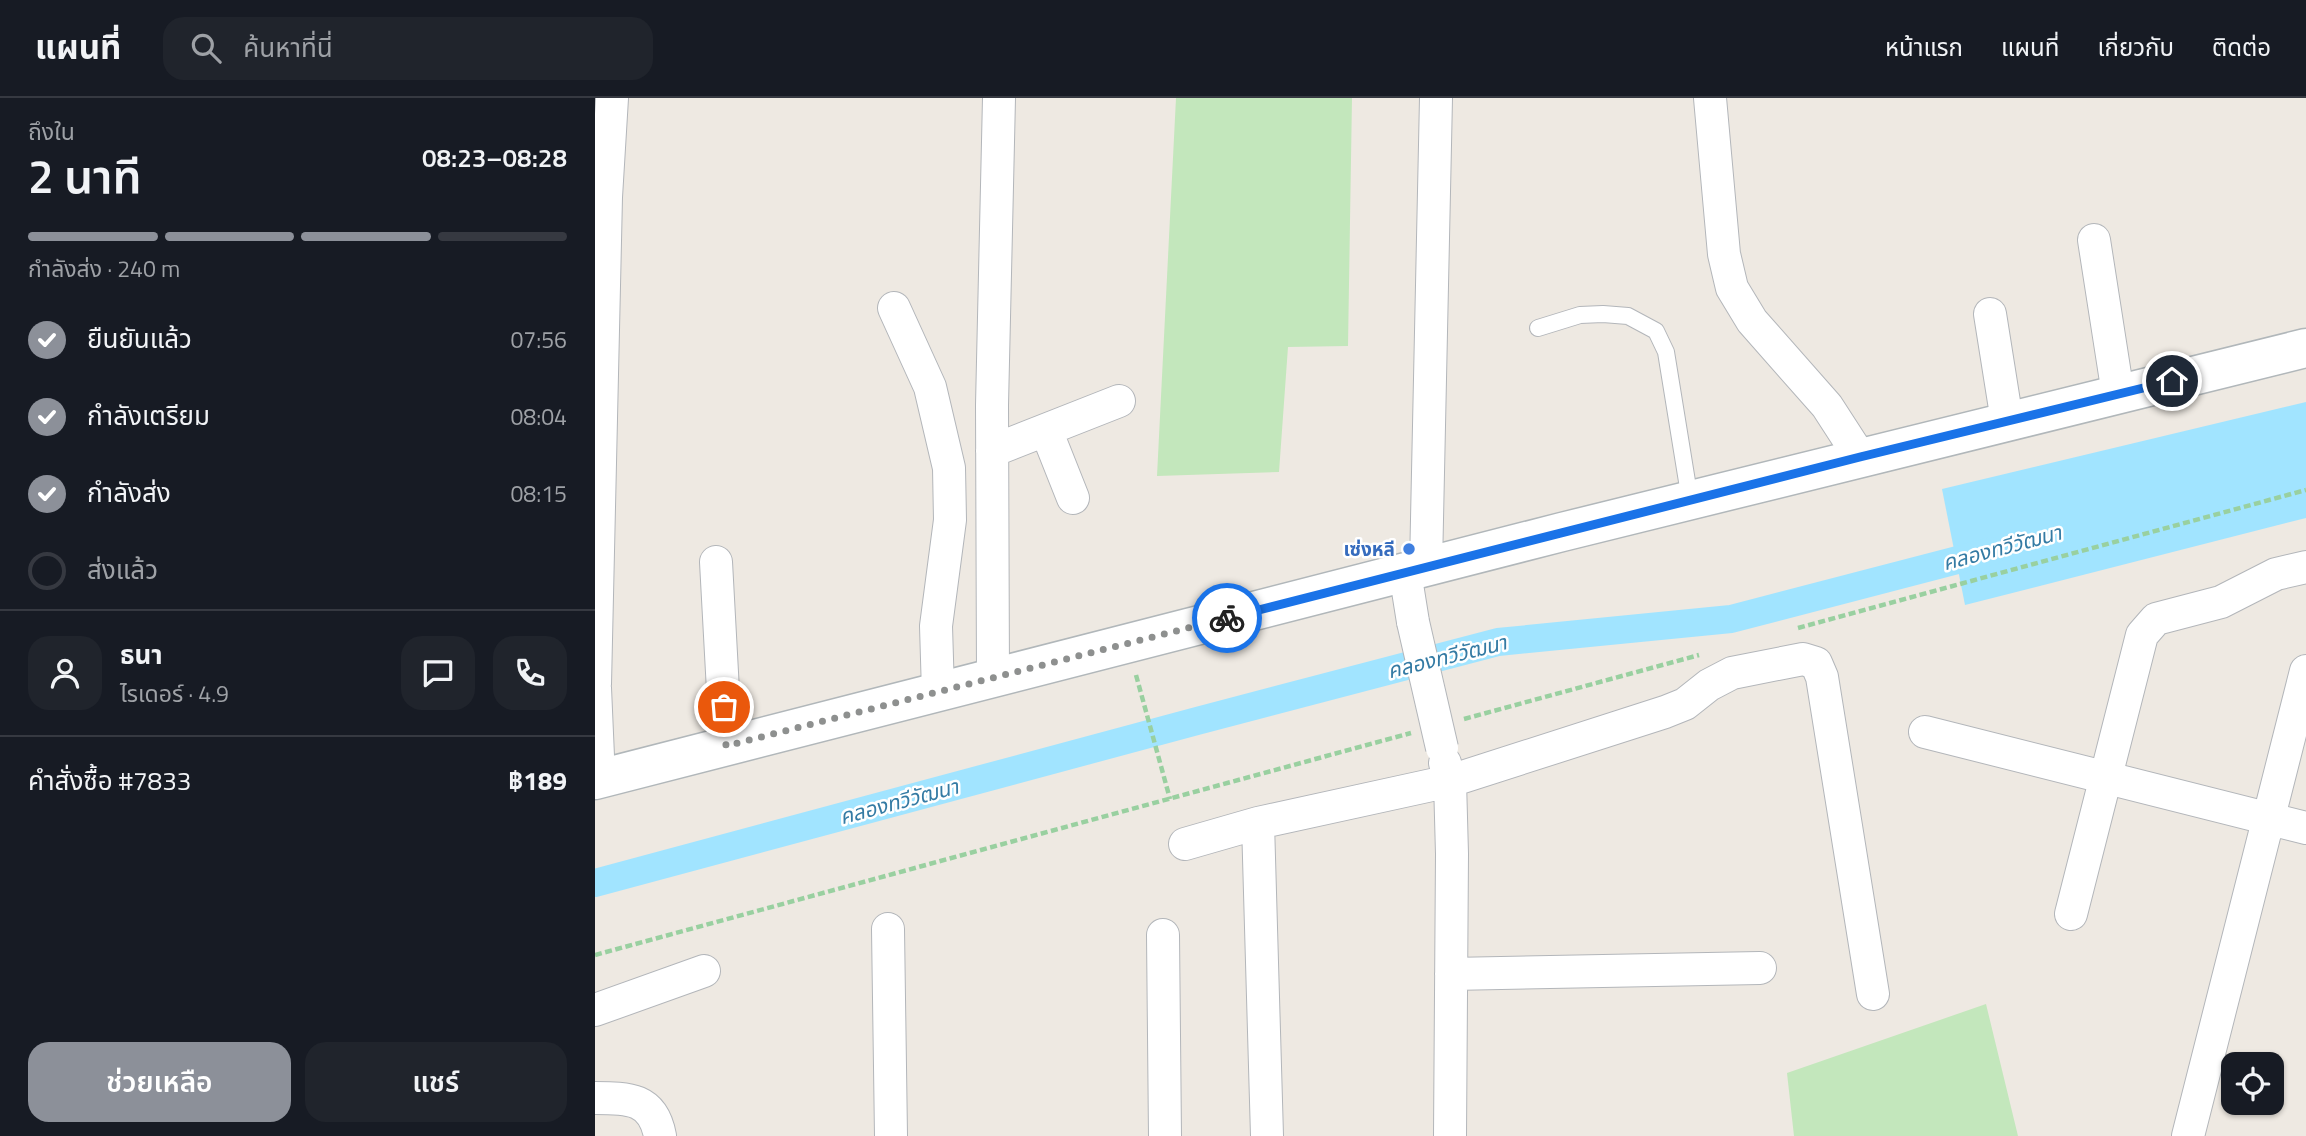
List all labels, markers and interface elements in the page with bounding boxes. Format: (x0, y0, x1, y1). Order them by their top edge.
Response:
search box (163, 17, 653, 80)
text: แผนที่ (35, 22, 121, 72)
text: ค้นหาที่นี่ (243, 28, 333, 67)
icon: search (187, 29, 225, 67)
text: หน้าแรก (1885, 29, 1963, 65)
text: แผนที่ (2001, 29, 2059, 65)
text: เกี่ยวกับ (2097, 29, 2174, 65)
text: ติดต่อ (2212, 29, 2271, 65)
text: ถึงใน (28, 114, 75, 149)
text: 08:23–08:28 (422, 138, 567, 177)
text: 2 นาที (28, 141, 142, 211)
text: กำลังส่ง · 240 m (28, 251, 180, 286)
text: ยืนยันแล้ว (87, 319, 192, 358)
icon: check (28, 321, 66, 359)
text: 07:56 (510, 322, 567, 357)
pin (2142, 351, 2202, 411)
icon: home (2153, 362, 2191, 400)
text: กำลังเตรียม (87, 396, 210, 435)
icon: check (28, 398, 66, 436)
text: 08:04 (510, 399, 567, 434)
text: กำลังส่ง (87, 473, 171, 512)
icon: check (28, 475, 66, 513)
text: 08:15 (510, 476, 567, 511)
water label: คลองทวีวัฒนา (1939, 515, 2066, 578)
place label: เซ่งหลี (1344, 534, 1395, 563)
marker: เซ่งหลี (1401, 541, 1417, 557)
text: ส่งแล้ว (87, 550, 158, 589)
courier (1192, 583, 1262, 653)
icon: bike (1208, 599, 1246, 637)
water label: คลองทวีวัฒนา (1384, 625, 1511, 686)
text: ธนา (120, 635, 163, 674)
button: person (28, 636, 102, 710)
button: chat (401, 636, 475, 710)
button: phone (493, 636, 567, 710)
text: ไรเดอร์ · 4.9 (120, 676, 229, 711)
pin (694, 677, 754, 737)
icon: bag (705, 688, 743, 726)
text: คำสั่งซื้อ #7833 (28, 761, 191, 800)
text: ฿189 (508, 761, 567, 800)
water label: คลองทวีวัฒนา (836, 769, 963, 832)
button: ช่วยเหลือ (28, 1042, 291, 1122)
button: แชร์ (305, 1042, 567, 1122)
map controls (2221, 1052, 2284, 1115)
button: locate (2221, 1052, 2284, 1115)

